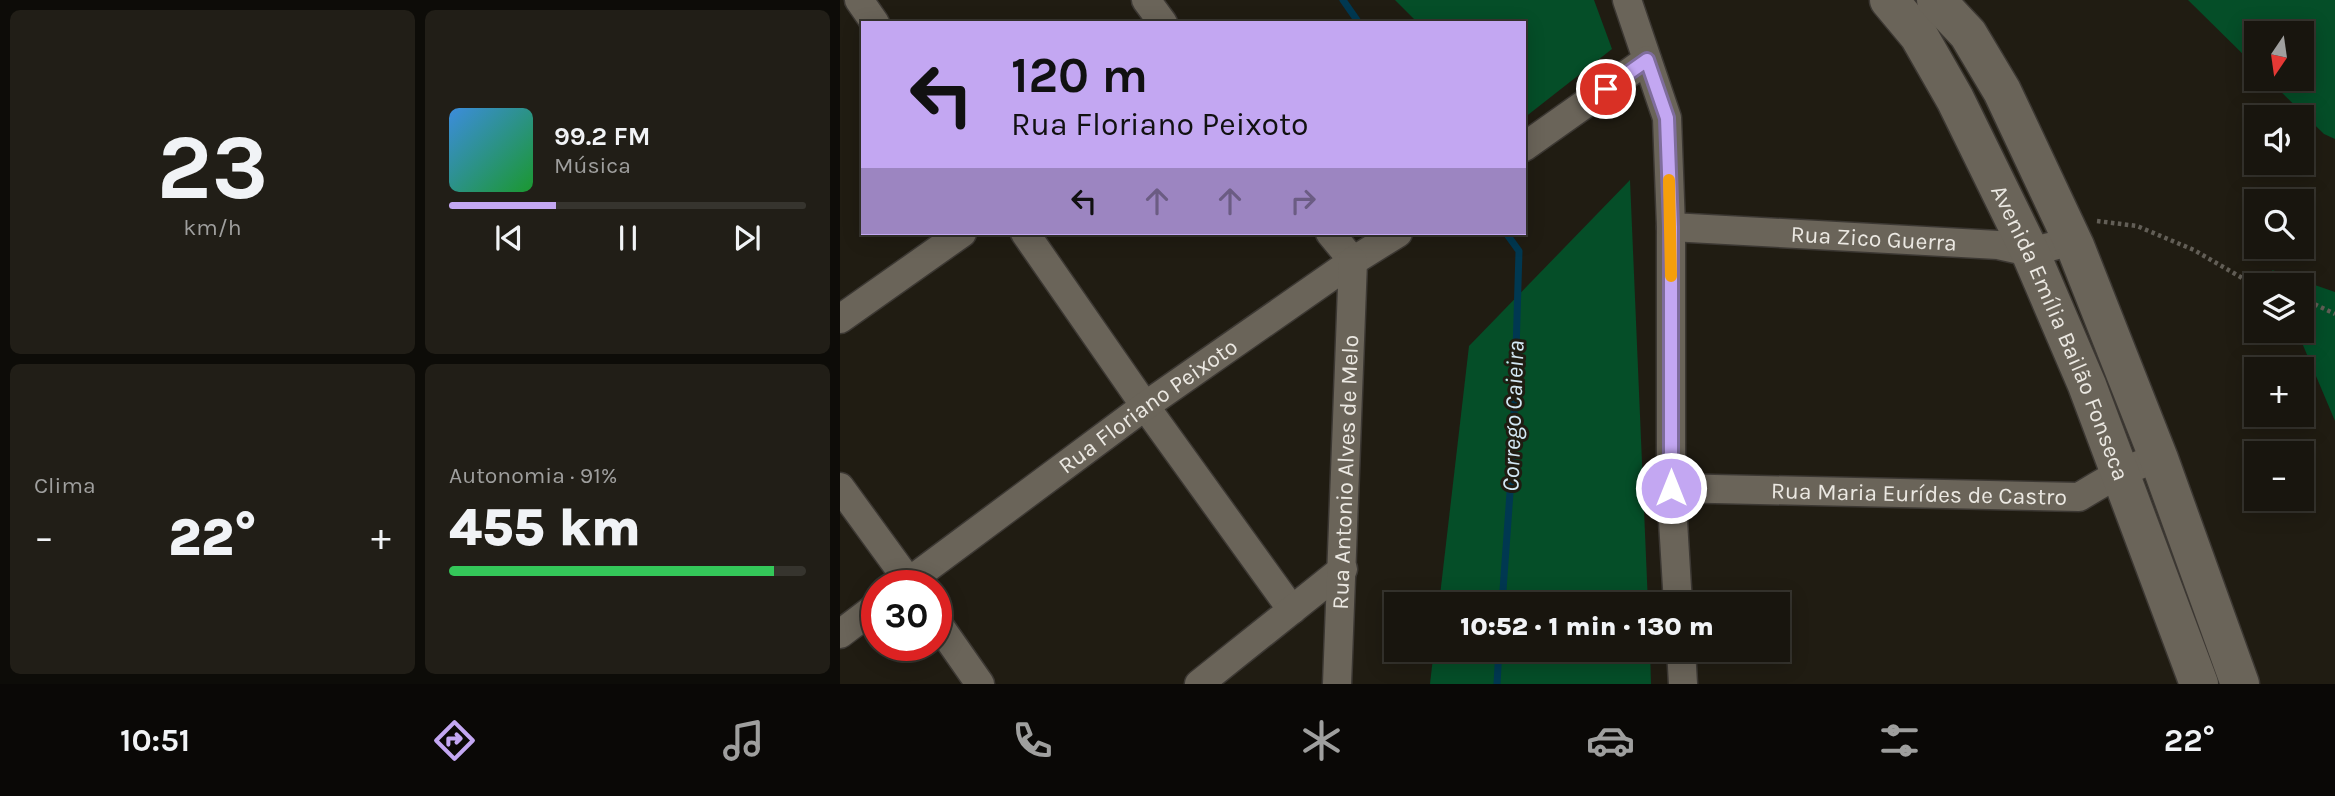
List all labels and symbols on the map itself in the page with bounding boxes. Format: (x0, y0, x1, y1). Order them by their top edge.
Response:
north arrow (2244, 21, 2314, 91)
pin (1576, 59, 1636, 119)
street label: Avenida Emília Bailão Fonseca (1985, 181, 2135, 484)
street label: Rua Zico Guerra (1790, 221, 1958, 257)
street label: Rua Floriano Peixoto (1053, 333, 1243, 480)
street label: Rua Antonio Alves de Melo (1327, 334, 1364, 610)
water label: Corrego Caieira (1496, 340, 1530, 492)
position arrow (1634, 451, 1708, 525)
street label: Rua Maria Eurídes de Castro (1771, 477, 2067, 511)
speed limit sign: 30 (861, 570, 952, 661)

